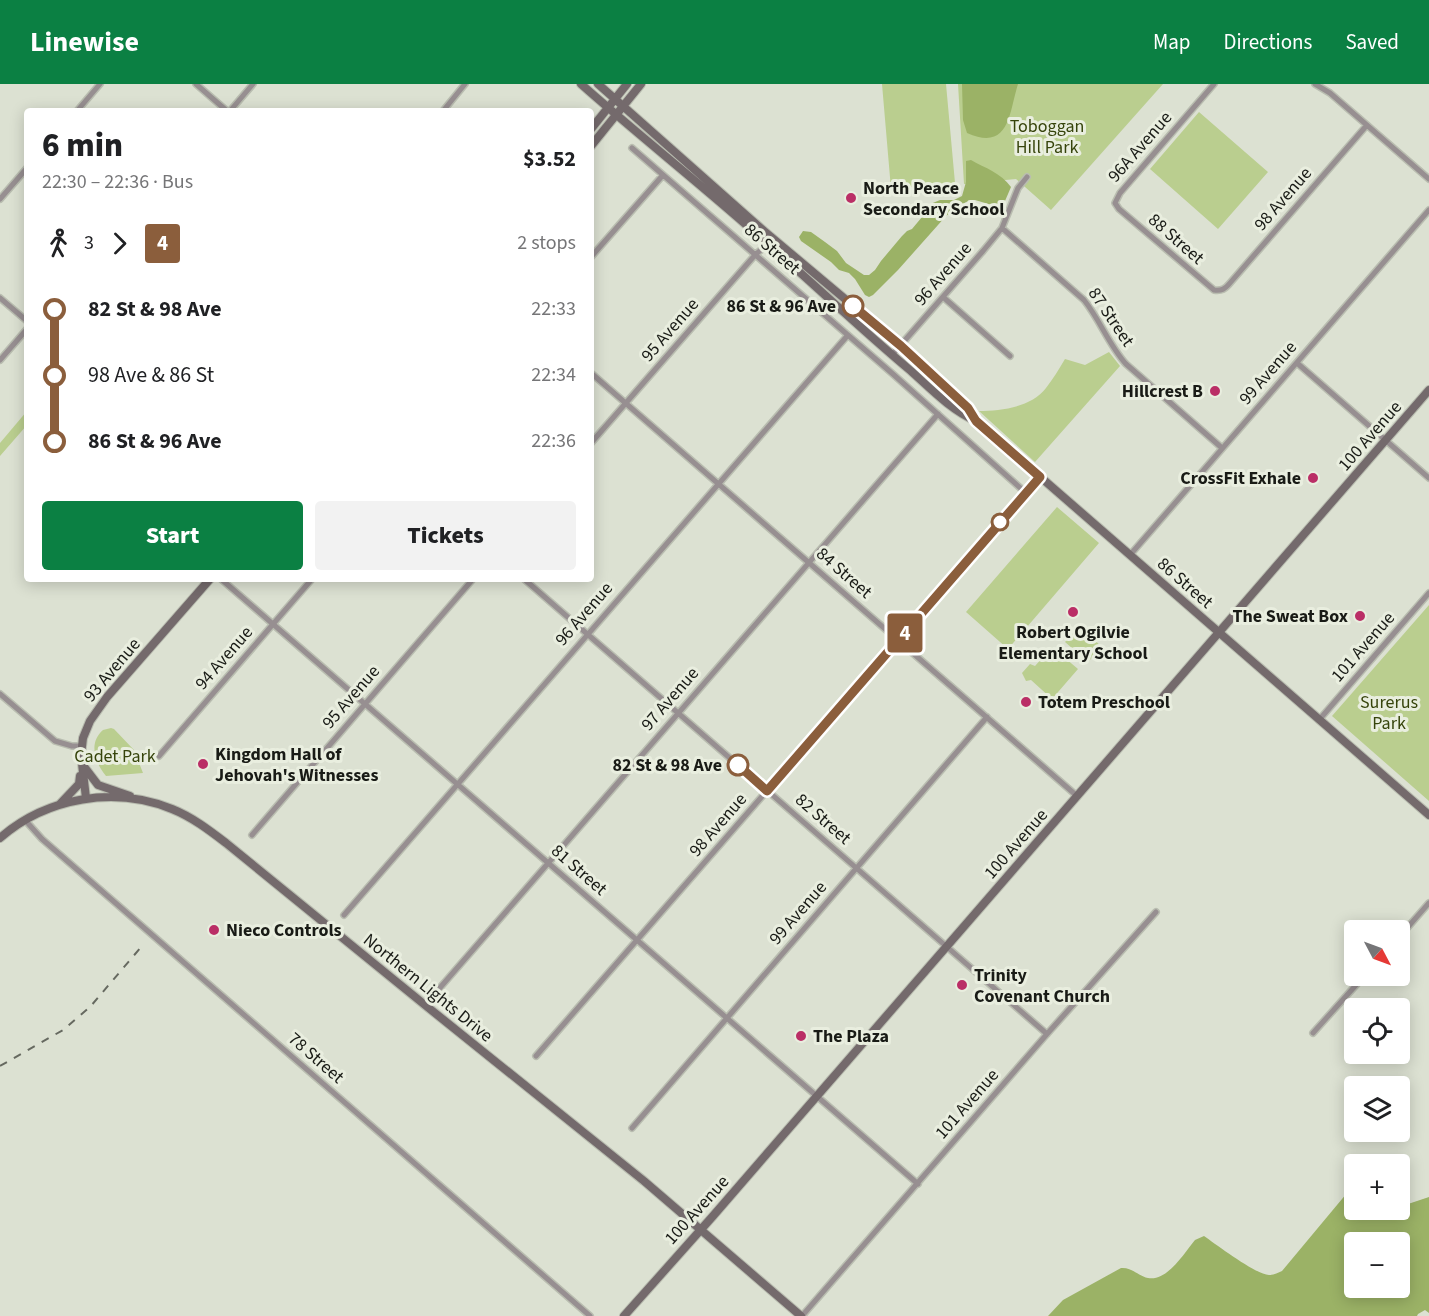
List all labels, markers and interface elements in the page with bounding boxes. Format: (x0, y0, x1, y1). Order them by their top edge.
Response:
text: Linewise (30, 22, 139, 62)
text: Map (1153, 27, 1191, 57)
text: Directions (1224, 27, 1312, 57)
text: Saved (1345, 27, 1399, 57)
street label: 96A Avenue (1102, 106, 1178, 188)
park label: Toboggan Hill Park (1010, 114, 1084, 160)
text: 6 min (42, 122, 123, 169)
text: $3.52 (523, 143, 576, 175)
street label: 98 Avenue (1248, 162, 1318, 236)
text: 22:30 – 22:36 · Bus (42, 168, 193, 196)
place label: North Peace Secondary School (863, 176, 1004, 222)
marker: North Peace Secondary School (844, 191, 858, 205)
street label: 88 Street (1143, 208, 1209, 270)
street label: 86 Street (739, 218, 805, 280)
icon: walk (42, 227, 75, 260)
icon: forward (103, 227, 136, 260)
text: 4 (157, 228, 168, 258)
text: 3 (84, 229, 94, 257)
text: 2 stops (517, 229, 576, 257)
street label: 96 Avenue (908, 237, 978, 311)
street label: 87 Street (1082, 282, 1140, 352)
text: 82 St & 98 Ave (88, 293, 222, 325)
street label: 95 Avenue (635, 293, 705, 367)
place label: 86 St & 96 Ave (727, 294, 836, 319)
text: 22:33 (531, 295, 576, 323)
marker: 86 St & 96 Ave (842, 295, 864, 317)
street label: 99 Avenue (1233, 336, 1303, 410)
text: 98 Ave & 86 St (88, 359, 214, 391)
text: 22:34 (531, 361, 576, 389)
place label: Hillcrest B (1122, 379, 1203, 404)
marker: Hillcrest B (1208, 384, 1222, 398)
street label: 100 Avenue (1332, 395, 1408, 477)
text: 86 St & 96 Ave (88, 425, 222, 457)
text: 22:36 (531, 427, 576, 455)
place label: CrossFit Exhale (1180, 466, 1301, 491)
marker: CrossFit Exhale (1306, 471, 1320, 485)
button: Start (42, 501, 303, 570)
button: Tickets (315, 501, 576, 570)
unlabelled marker (991, 513, 1009, 531)
street label: 84 Street (811, 542, 877, 604)
street label: 86 Street (1152, 552, 1218, 614)
street label: 96 Avenue (549, 577, 619, 651)
place label: The Sweat Box (1233, 604, 1348, 629)
marker: Robert Ogilvie Elementary School (1066, 605, 1080, 619)
street label: 101 Avenue (1325, 606, 1401, 688)
marker: The Sweat Box (1353, 609, 1367, 623)
line badge: 4 (886, 614, 924, 652)
text: 4 (899, 618, 911, 648)
place label: Robert Ogilvie Elementary School (998, 620, 1148, 666)
street label: 94 Avenue (189, 621, 259, 695)
street label: 93 Avenue (78, 632, 146, 708)
street label: 95 Avenue (316, 660, 386, 734)
street label: 97 Avenue (635, 662, 705, 736)
place label: Totem Preschool (1038, 690, 1170, 715)
park label: Surerus Park (1360, 690, 1418, 736)
marker: Totem Preschool (1019, 695, 1033, 709)
place label: Kingdom Hall of Jehovah's Witnesses (215, 742, 378, 788)
park label: Cadet Park (74, 744, 156, 769)
place label: 82 St & 98 Ave (613, 753, 722, 778)
marker: 82 St & 98 Ave (727, 754, 749, 776)
marker: Kingdom Hall of Jehovah's Witnesses (196, 757, 210, 771)
street label: 98 Avenue (683, 788, 753, 862)
street label: 82 Street (790, 788, 856, 850)
street label: 100 Avenue (978, 803, 1054, 885)
street label: 81 Street (546, 839, 612, 901)
street label: 99 Avenue (763, 876, 833, 950)
place label: Nieco Controls (226, 918, 342, 943)
north arrow (1344, 920, 1410, 986)
map controls (1344, 920, 1410, 1298)
marker: Nieco Controls (207, 923, 221, 937)
street label: Northern Lights Drive (358, 928, 498, 1048)
place label: Trinity Covenant Church (974, 963, 1110, 1009)
marker: Trinity Covenant Church (955, 978, 969, 992)
button: locate (1344, 998, 1410, 1064)
place label: The Plaza (813, 1024, 889, 1049)
street label: 78 Street (283, 1027, 349, 1089)
marker: The Plaza (794, 1029, 808, 1043)
street label: 101 Avenue (929, 1063, 1005, 1145)
button: layers (1344, 1076, 1410, 1142)
button: + (1344, 1154, 1410, 1220)
street label: 100 Avenue (659, 1170, 735, 1250)
button: − (1344, 1232, 1410, 1298)

